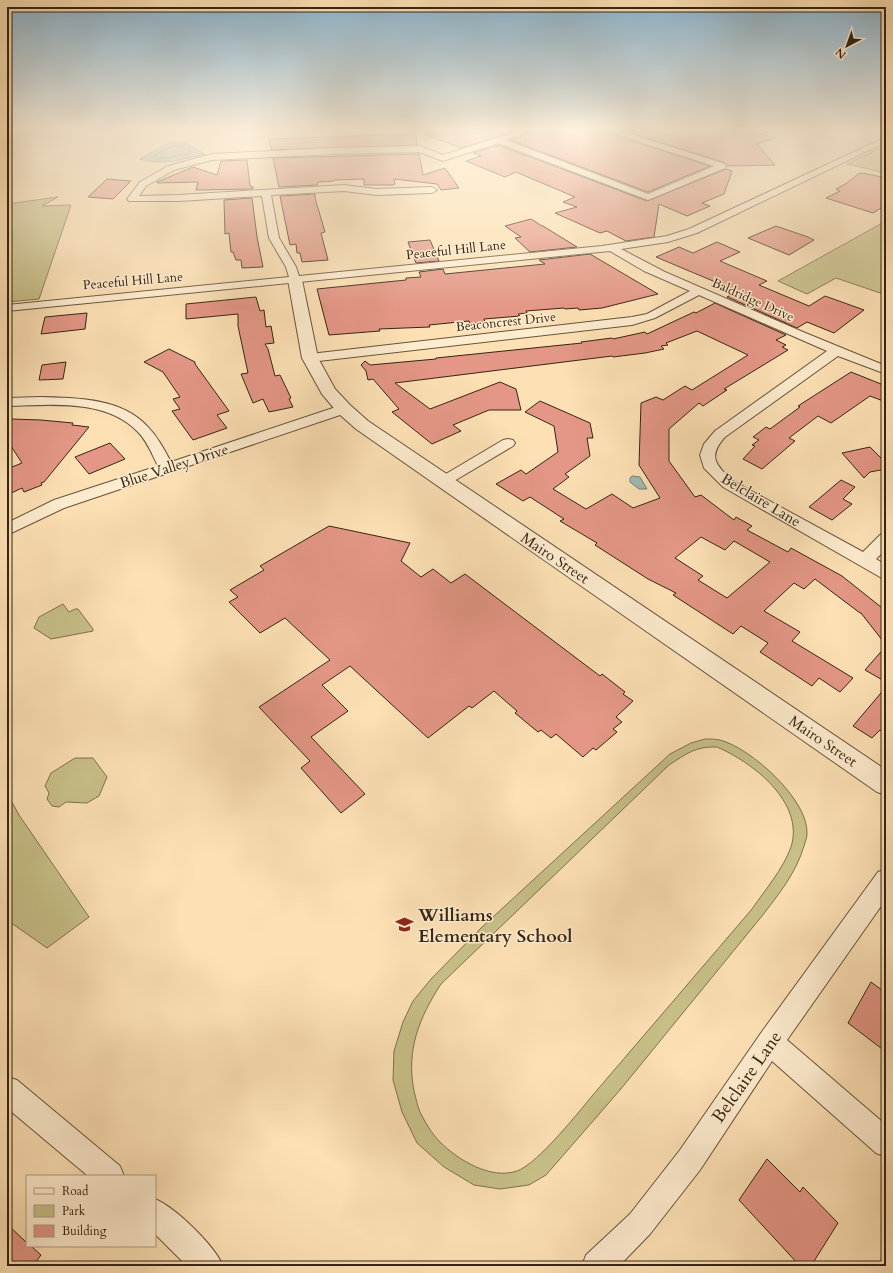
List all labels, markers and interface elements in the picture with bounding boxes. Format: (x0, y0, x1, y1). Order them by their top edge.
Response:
north arrow (827, 26, 867, 66)
text: N (832, 44, 849, 62)
street label: Peaceful Hill Lane (405, 236, 507, 264)
street label: Peaceful Hill Lane (82, 268, 184, 294)
street label: Baldridge Drive (709, 274, 797, 326)
street label: Beaconcrest Drive (455, 308, 557, 336)
street label: Blue Valley Drive (117, 439, 231, 493)
street label: Belclaire Lane (718, 468, 805, 532)
street label: Mairo Street (517, 528, 593, 588)
street label: Mairo Street (785, 711, 861, 771)
place label: Williams Elementary School (417, 903, 572, 949)
school or university icon: Williams Elementary School (395, 915, 415, 935)
street label: Belclaire Lane (706, 1026, 788, 1128)
legend (26, 1175, 156, 1247)
text: Road (62, 1183, 89, 1199)
text: Park (62, 1203, 86, 1219)
text: Building (62, 1223, 107, 1239)

